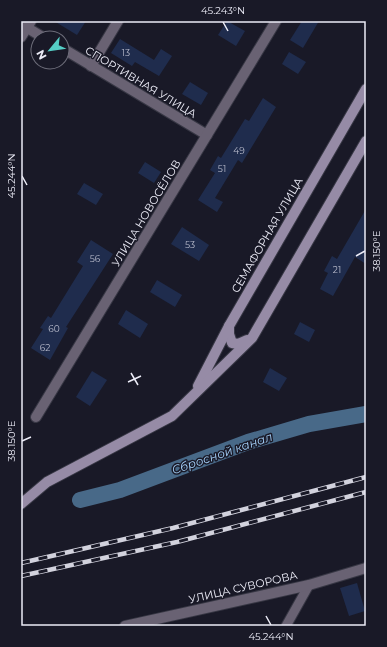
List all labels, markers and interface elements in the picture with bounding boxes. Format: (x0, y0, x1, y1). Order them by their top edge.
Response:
text: 45.243°N (201, 4, 245, 17)
north arrow (30, 30, 70, 70)
street label: СПОРТИВНАЯ УЛИЦА (83, 43, 200, 121)
house number: 13 (122, 47, 130, 58)
text: N (33, 48, 50, 62)
house number: 49 (233, 145, 245, 156)
text: 45.244°N (5, 153, 18, 199)
street label: УЛИЦА НОВОСЁЛОВ (108, 157, 184, 269)
house number: 51 (218, 163, 226, 174)
street label: СЕМАФОРНАЯ УЛИЦА (228, 174, 306, 295)
text: 38.150°E (370, 230, 383, 271)
house number: 53 (185, 239, 195, 250)
house number: 56 (90, 253, 101, 264)
house number: 21 (333, 264, 341, 275)
house number: 60 (48, 323, 60, 334)
house number: 62 (40, 342, 50, 353)
text: 38.150°E (5, 420, 18, 461)
water label: Сбросной канал (170, 429, 275, 477)
street label: УЛИЦА СУВОРОВА (187, 567, 300, 606)
text: 45.244°N (248, 630, 294, 643)

